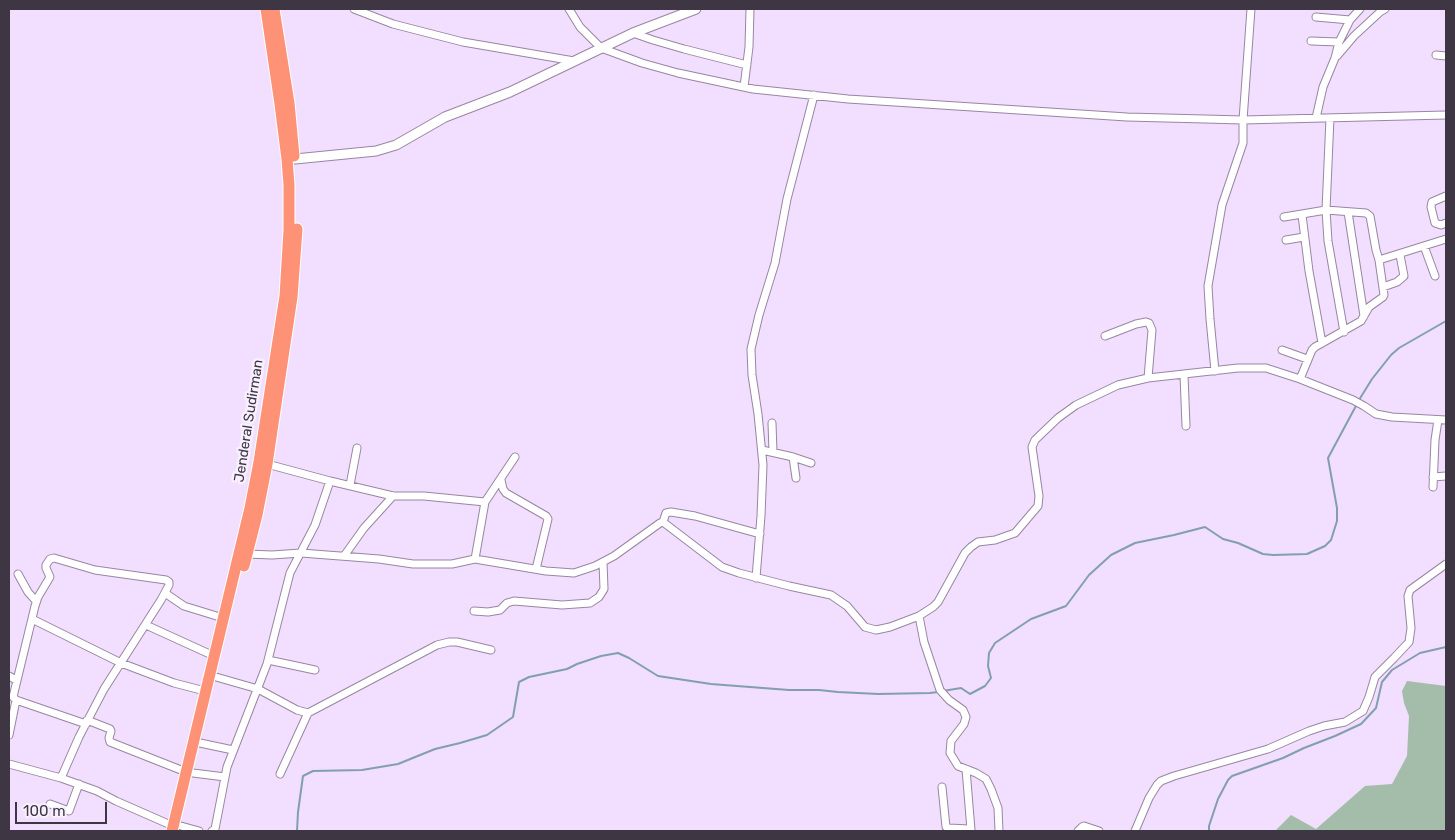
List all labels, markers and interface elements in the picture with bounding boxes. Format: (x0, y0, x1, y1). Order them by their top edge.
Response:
street label: Jenderal Sudirman (231, 358, 267, 484)
scale bar (18, 792, 110, 824)
text: 100 m (23, 802, 65, 820)

